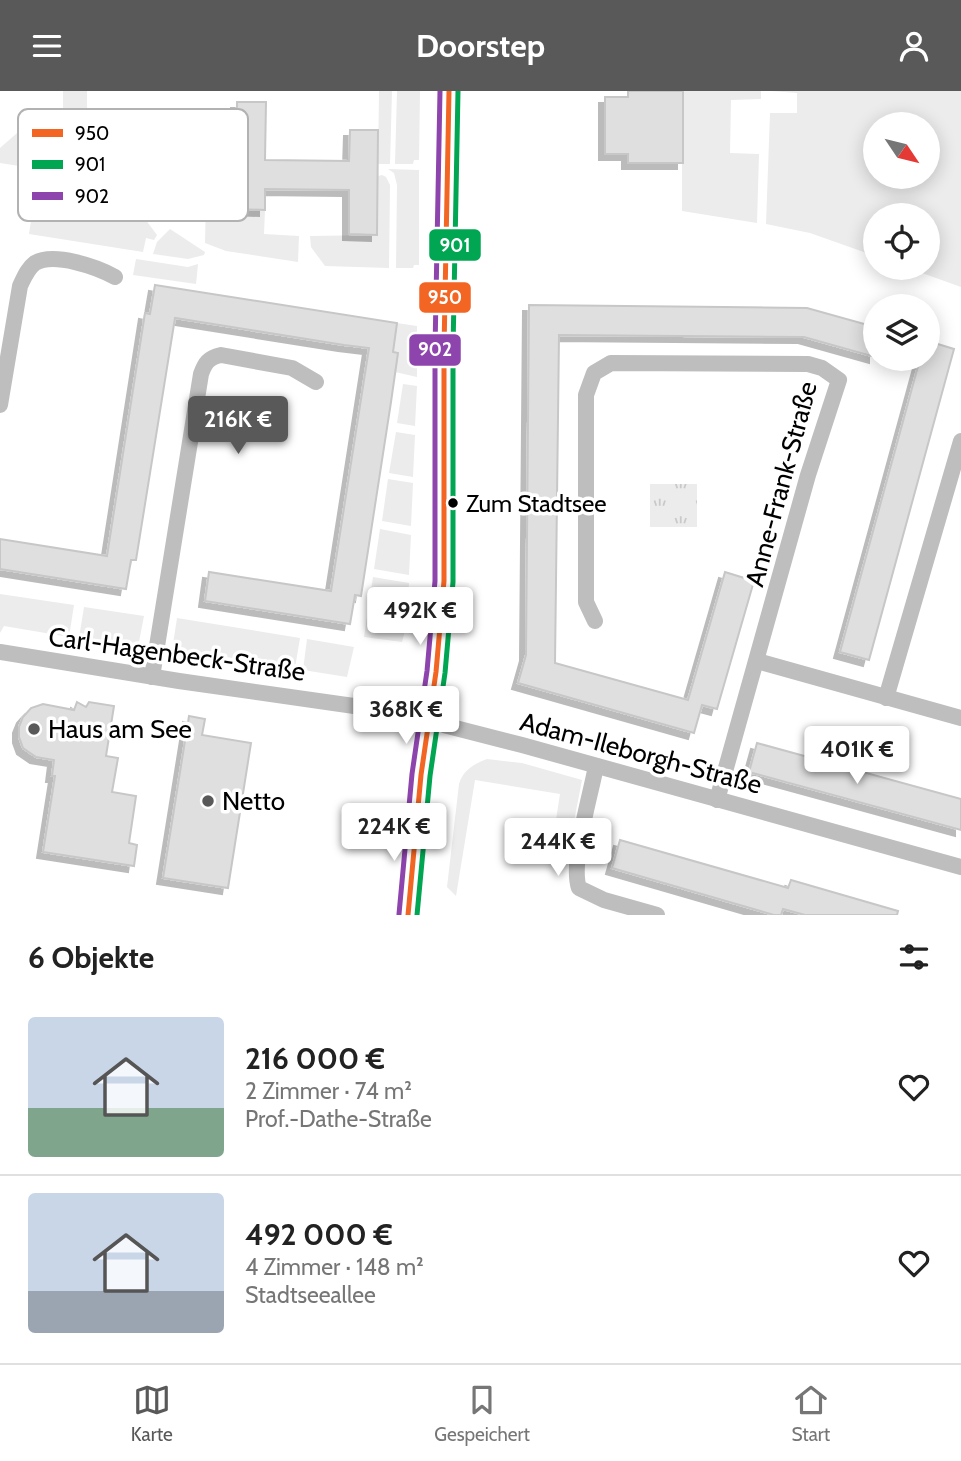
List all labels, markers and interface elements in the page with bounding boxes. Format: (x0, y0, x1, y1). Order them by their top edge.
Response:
text: Doorstep (416, 26, 545, 65)
icon: menu (28, 27, 66, 65)
icon: person (895, 27, 933, 65)
legend (18, 109, 248, 221)
north arrow (863, 112, 940, 189)
map controls (863, 112, 940, 371)
text: 950 (75, 122, 109, 145)
text: 901 (75, 153, 105, 176)
text: 902 (75, 185, 109, 208)
button: locate (863, 203, 940, 280)
line badge: 901 (428, 228, 482, 262)
text: 901 (439, 234, 471, 257)
line badge: 950 (418, 281, 472, 314)
text: 950 (428, 286, 462, 309)
button: layers (863, 294, 940, 371)
line badge: 902 (408, 333, 462, 367)
text: 902 (418, 338, 452, 361)
street label: Anne-Frank-Straße (738, 378, 824, 590)
pin: 216K € (181, 397, 295, 456)
text: 216K € (204, 405, 272, 433)
place label: Zum Stadtsee (466, 489, 607, 518)
marker: Zum Stadtsee (446, 496, 460, 510)
pin: 492K € (363, 587, 477, 647)
text: 492K € (383, 596, 457, 624)
street label: Carl-Hagenbeck-Straße (47, 620, 307, 688)
pin: 368K € (349, 687, 463, 746)
text: 368K € (369, 695, 443, 723)
street label: Adam-Ileborgh-Straße (517, 705, 765, 801)
place label: Haus am See (48, 713, 192, 745)
marker: Haus am See (26, 721, 42, 737)
pin: 401K € (800, 727, 914, 786)
text: 401K € (820, 735, 894, 763)
place label: Netto (222, 785, 285, 817)
marker: Netto (200, 793, 216, 809)
pin: 224K € (337, 803, 451, 863)
text: 224K € (358, 812, 430, 840)
pin: 244K € (501, 819, 615, 878)
text: 244K € (520, 827, 596, 855)
icon: filters (895, 938, 933, 976)
text: 6 Objekte (28, 939, 154, 976)
text: 216 000 € (245, 1040, 385, 1077)
icon: home (84, 1045, 168, 1129)
icon: heart (895, 1068, 933, 1106)
text: 2 Zimmer · 74 m² (245, 1077, 412, 1105)
text: Prof.-Dathe-Straße (245, 1105, 432, 1133)
text: 492 000 € (245, 1216, 393, 1253)
icon: home (84, 1221, 168, 1305)
icon: heart (895, 1244, 933, 1282)
text: 4 Zimmer · 148 m² (245, 1253, 424, 1281)
text: Stadtseeallee (245, 1281, 376, 1309)
tab: Karte (131, 1381, 173, 1446)
tab: Gespeichert (434, 1381, 530, 1446)
tab: Start (791, 1381, 830, 1446)

